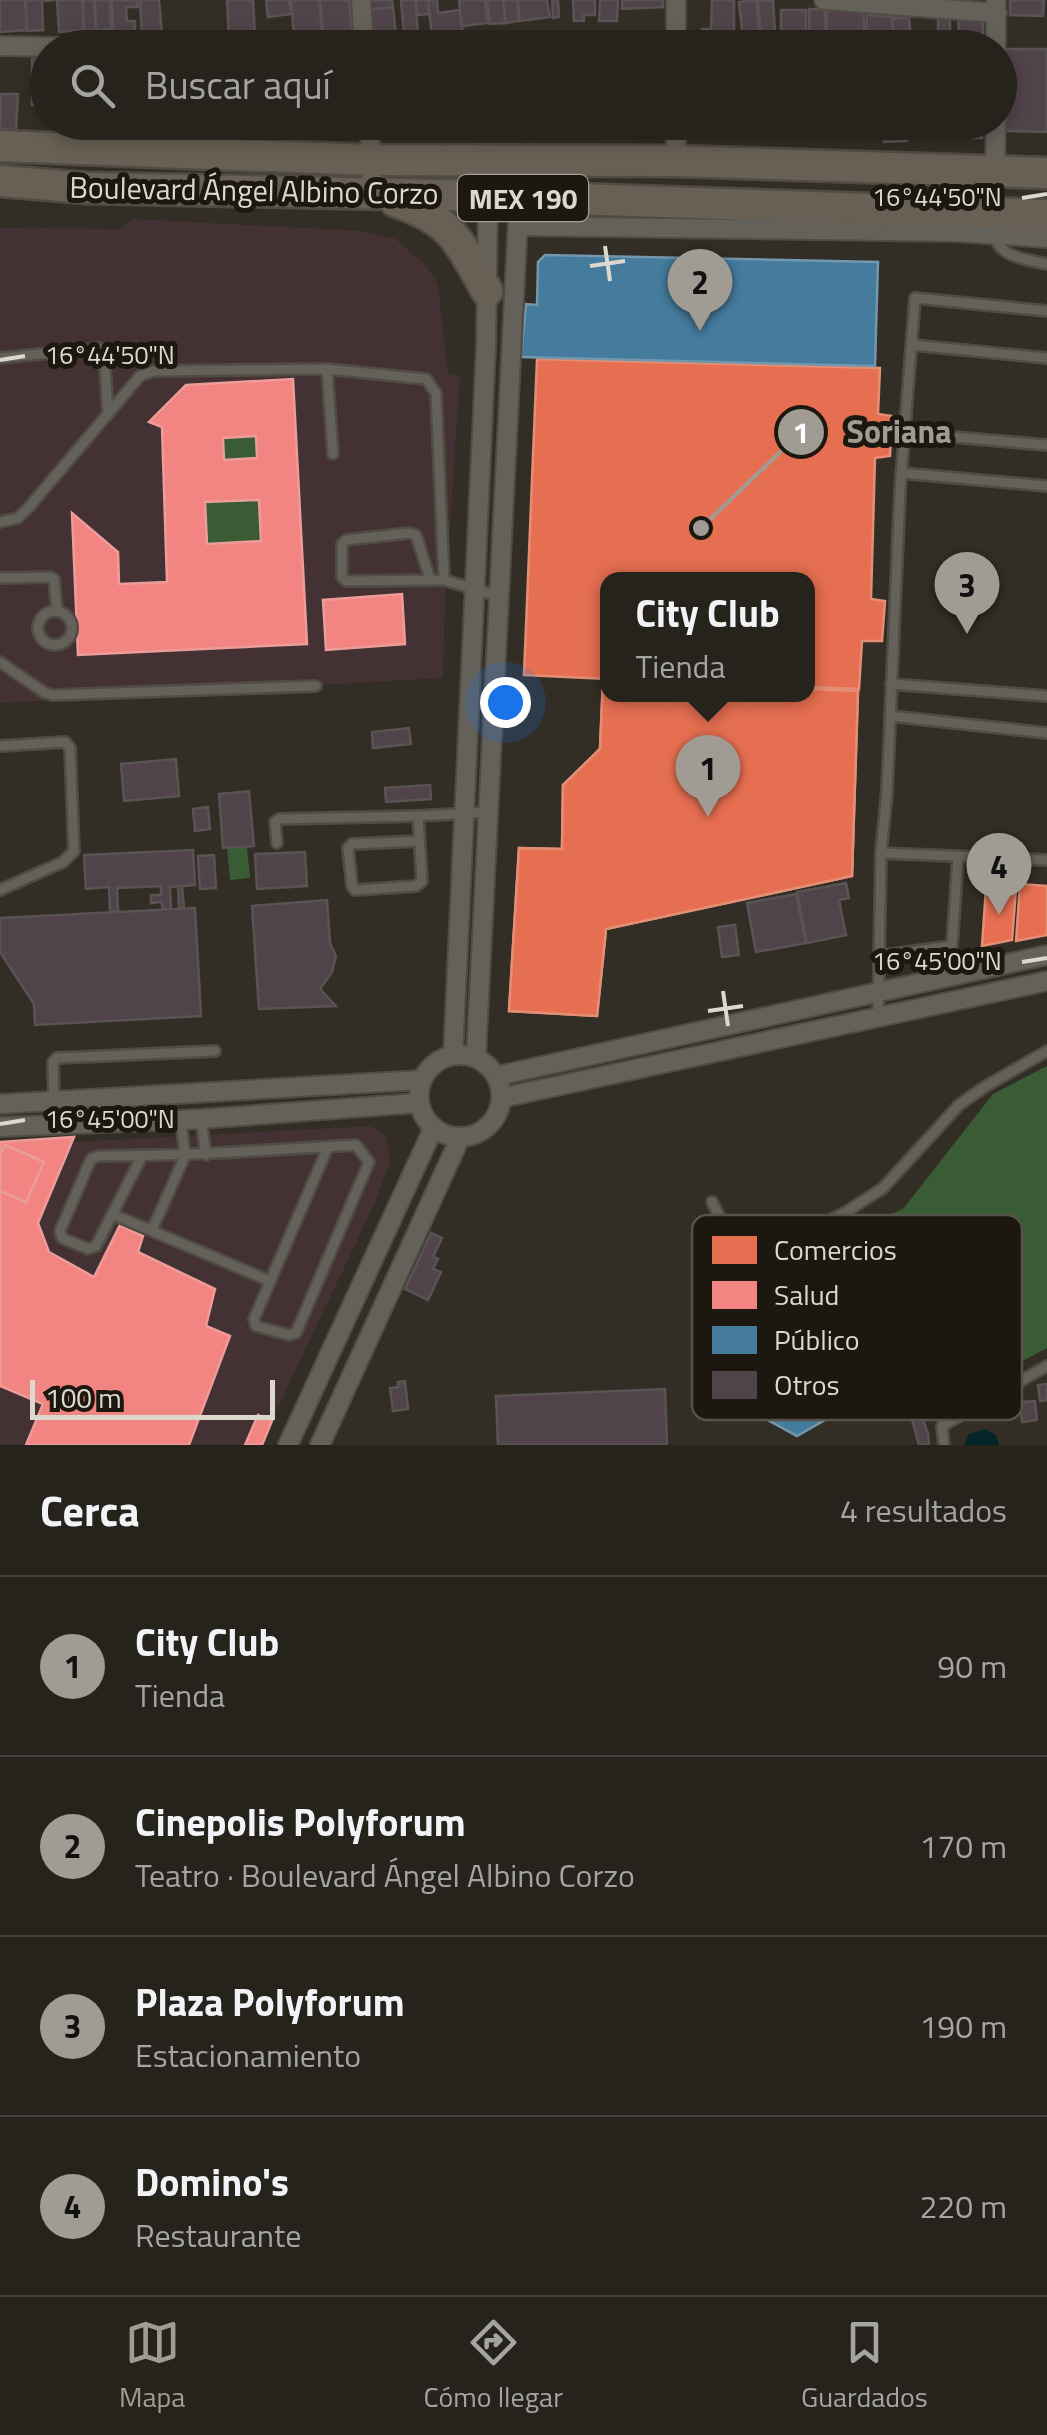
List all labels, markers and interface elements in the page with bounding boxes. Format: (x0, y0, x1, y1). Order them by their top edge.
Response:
search box (30, 30, 1017, 140)
text: Buscar aquí (145, 56, 331, 114)
icon: search (65, 58, 120, 113)
street label: Boulevard Ángel Albino Corzo (69, 164, 439, 216)
road number: MEX 190 (458, 175, 588, 221)
text: 16°44'50"N (872, 178, 1002, 216)
pin: 2 (668, 248, 732, 331)
text: 16°44'50"N (45, 336, 175, 374)
callout: Soriana (776, 401, 971, 463)
text: Soriana (847, 407, 952, 455)
text: 1 (793, 409, 809, 455)
pin: 3 (934, 552, 1000, 634)
popup (600, 572, 815, 702)
text: City Club (635, 584, 780, 642)
text: Tienda (635, 642, 726, 690)
your location (480, 677, 531, 728)
pin: 1 (676, 734, 740, 817)
pin: 4 (966, 832, 1032, 915)
text: 16°45'00"N (872, 942, 1002, 980)
text: 16°45'00"N (45, 1100, 175, 1138)
legend (692, 1215, 1022, 1420)
text: Comercios (774, 1228, 897, 1271)
text: Salud (774, 1273, 839, 1316)
text: Público (774, 1318, 860, 1361)
text: Otros (774, 1363, 840, 1406)
scale bar (30, 1375, 275, 1420)
text: 100 m (45, 1376, 122, 1419)
text: Cerca (40, 1478, 140, 1542)
text: 4 resultados (840, 1486, 1007, 1534)
text: City Club (135, 1613, 279, 1671)
text: 1 (64, 1642, 81, 1690)
text: 90 m (937, 1642, 1007, 1690)
text: Tienda (135, 1671, 225, 1719)
text: Cinepolis Polyforum (135, 1793, 466, 1851)
text: 2 (64, 1822, 81, 1870)
text: 170 m (919, 1822, 1007, 1870)
text: Teatro · Boulevard Ángel Albino Corzo (135, 1851, 635, 1899)
text: Plaza Polyforum (135, 1973, 405, 2031)
text: 3 (64, 2002, 81, 2050)
text: 190 m (919, 2002, 1007, 2050)
text: Estacionamiento (135, 2031, 361, 2079)
text: Domino's (135, 2153, 289, 2211)
text: 4 (64, 2182, 81, 2230)
text: 220 m (919, 2182, 1007, 2230)
text: Restaurante (135, 2211, 301, 2259)
tab: Mapa (119, 2315, 185, 2418)
tab: Cómo llegar (424, 2315, 563, 2418)
tab: Guardados (801, 2315, 928, 2418)

